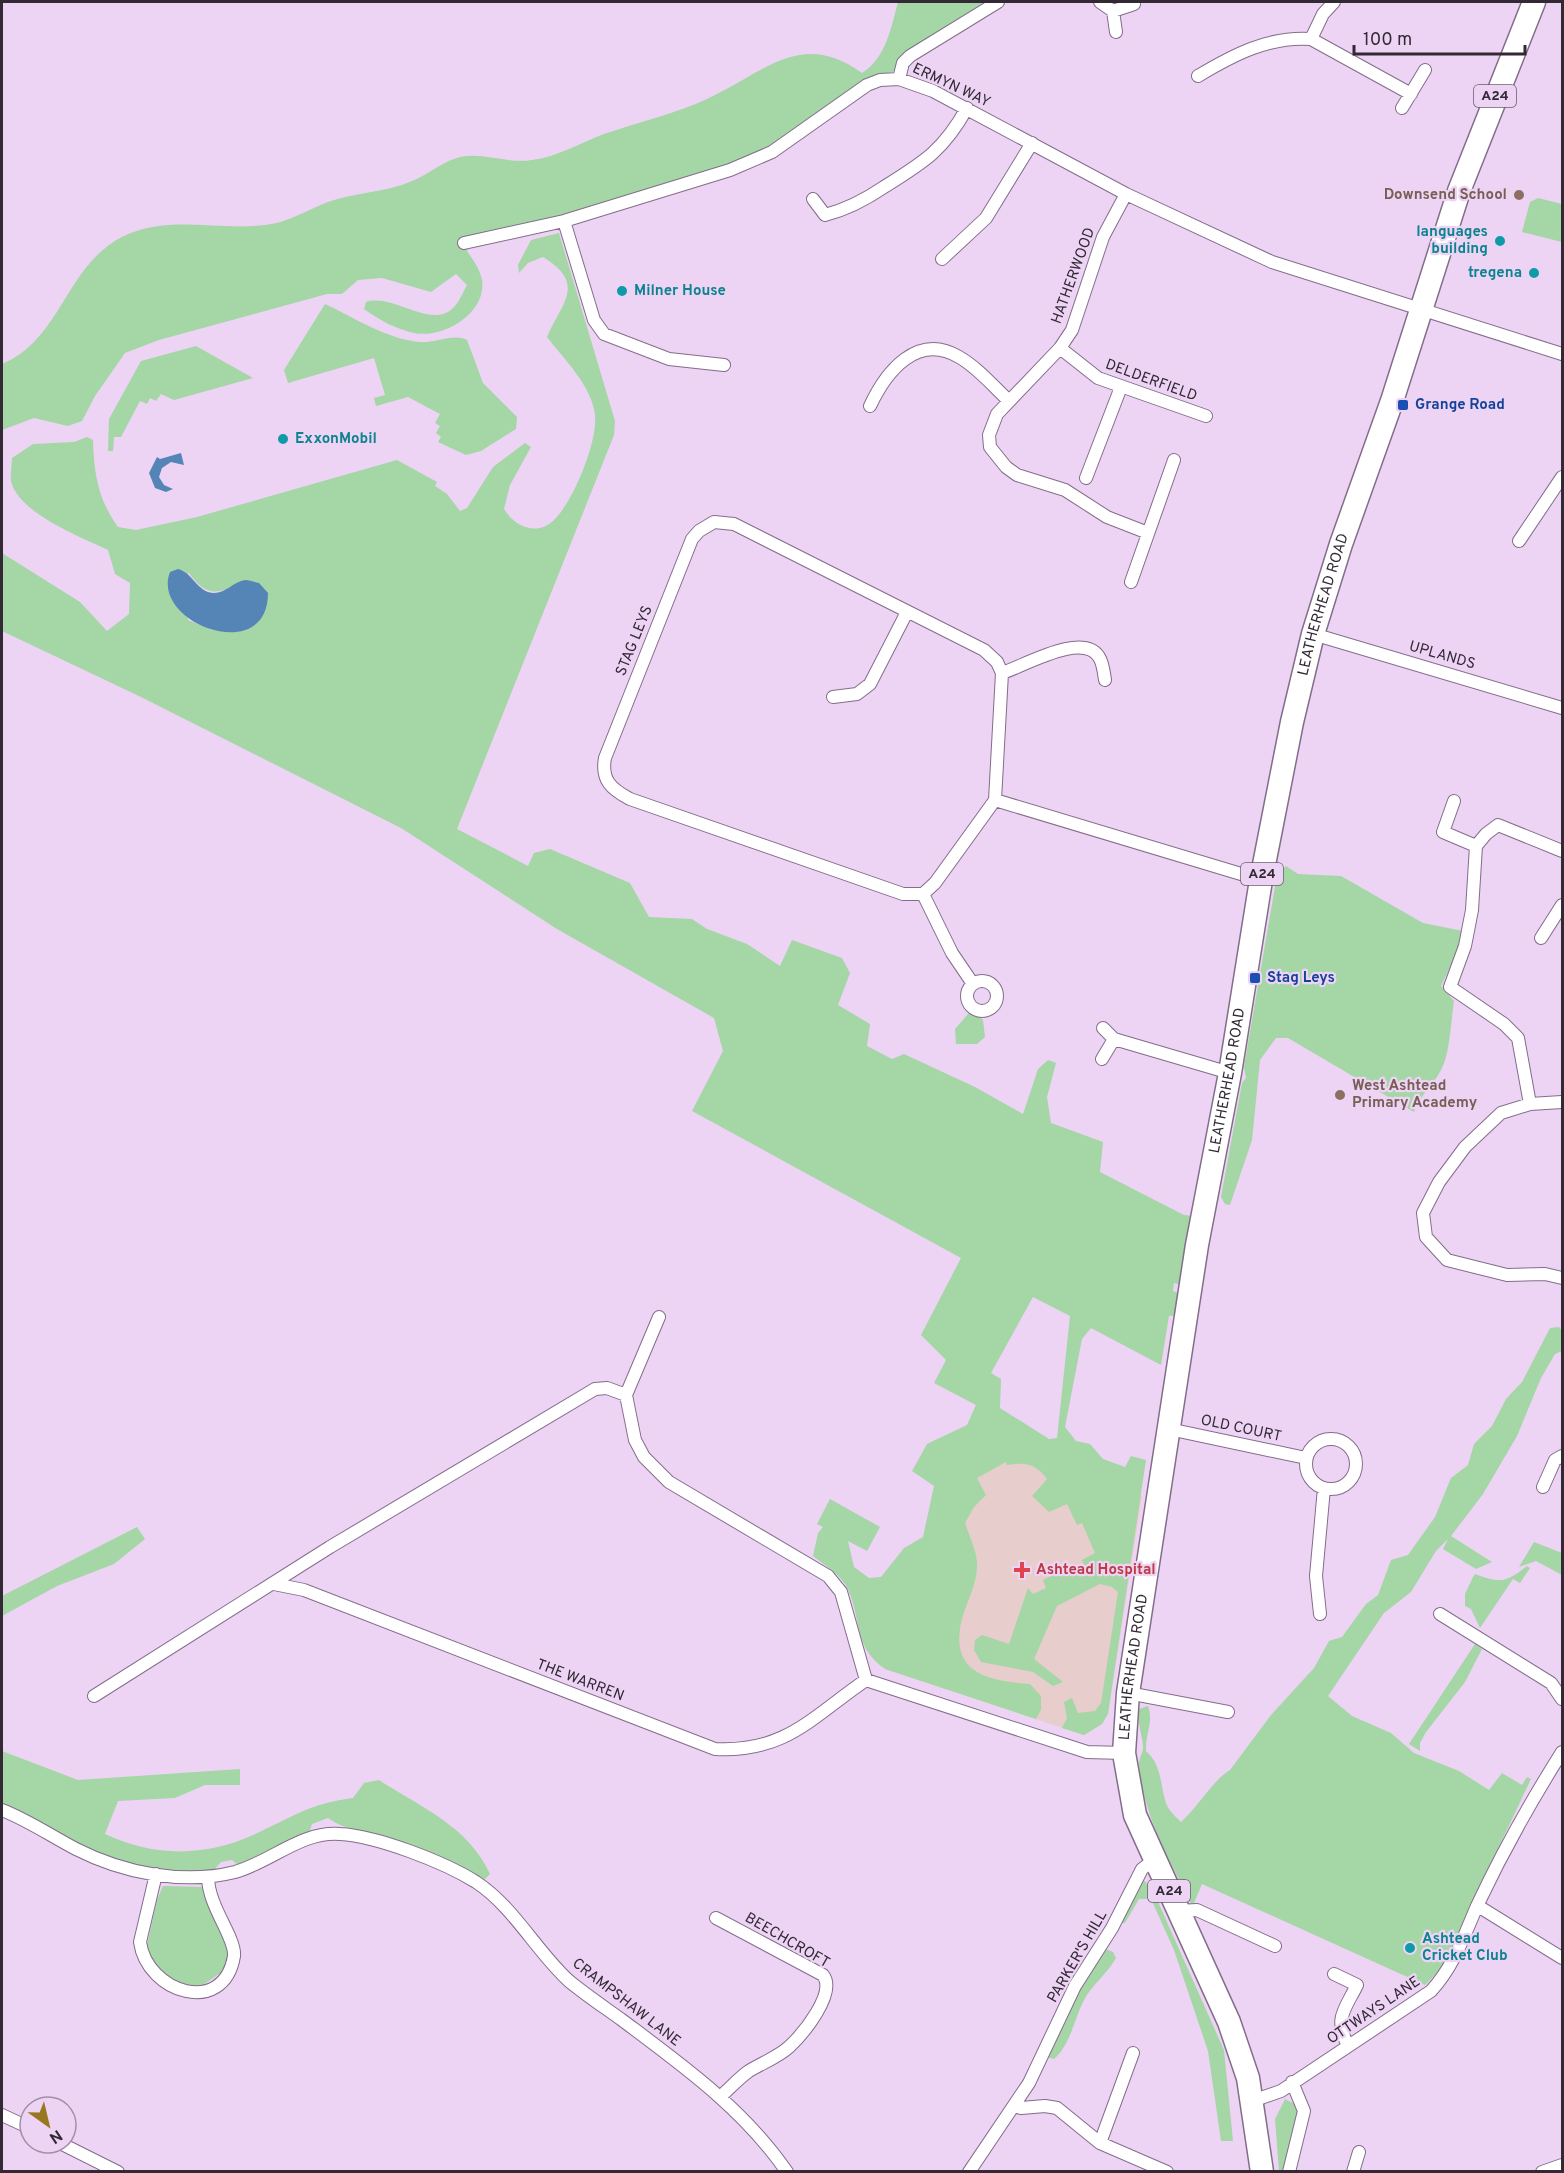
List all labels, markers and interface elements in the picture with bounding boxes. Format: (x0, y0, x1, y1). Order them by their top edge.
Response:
scale bar (1354, 18, 1525, 56)
text: 100 m (1363, 29, 1412, 52)
street label: ERMYN WAY (909, 60, 993, 113)
road number: A24 (1474, 85, 1516, 107)
place label: Downsend School (1384, 186, 1507, 205)
marker: Downsend School (1512, 188, 1526, 202)
place label: languages building (1416, 223, 1488, 259)
street label: HATHERWOOD (1048, 225, 1100, 327)
marker: languages building (1493, 234, 1507, 248)
place label: tregena (1468, 264, 1522, 283)
marker: tregena (1527, 266, 1541, 280)
place label: Milner House (634, 282, 726, 301)
marker: Milner House (615, 284, 629, 298)
street label: DELDERFIELD (1102, 356, 1200, 406)
place label: Grange Road (1415, 396, 1505, 415)
marker: Grange Road (1396, 398, 1410, 412)
place label: ExxonMobil (295, 430, 377, 449)
marker: ExxonMobil (276, 432, 290, 446)
street label: LEATHERHEAD ROAD (1294, 531, 1353, 678)
street label: STAG LEYS (612, 603, 658, 679)
street label: UPLANDS (1407, 637, 1477, 675)
road number: A24 (1241, 863, 1283, 885)
place label: Stag Leys (1267, 969, 1335, 988)
marker: Stag Leys (1248, 971, 1262, 985)
street label: LEATHERHEAD ROAD (1205, 1007, 1250, 1155)
place label: West Ashtead Primary Academy (1352, 1077, 1478, 1113)
marker: West Ashtead Primary Academy (1333, 1088, 1347, 1102)
street label: OLD COURT (1199, 1411, 1283, 1447)
marker: Ashtead Hospital (1013, 1561, 1031, 1579)
place label: Ashtead Hospital (1036, 1561, 1156, 1580)
street label: LEATHERHEAD ROAD (1115, 1593, 1153, 1741)
street label: THE WARREN (533, 1656, 627, 1706)
road number: A24 (1148, 1880, 1190, 1902)
street label: PARKER'S HILL (1044, 1907, 1112, 2007)
street label: BEECHCROFT (741, 1909, 833, 1973)
place label: Ashtead Cricket Club (1422, 1930, 1508, 1966)
marker: Ashtead Cricket Club (1403, 1941, 1417, 1955)
street label: CRAMPSHAW LANE (568, 1955, 684, 2051)
street label: OTTWAYS LANE (1324, 1973, 1424, 2049)
north arrow (18, 2095, 78, 2155)
text: N (45, 2124, 66, 2147)

